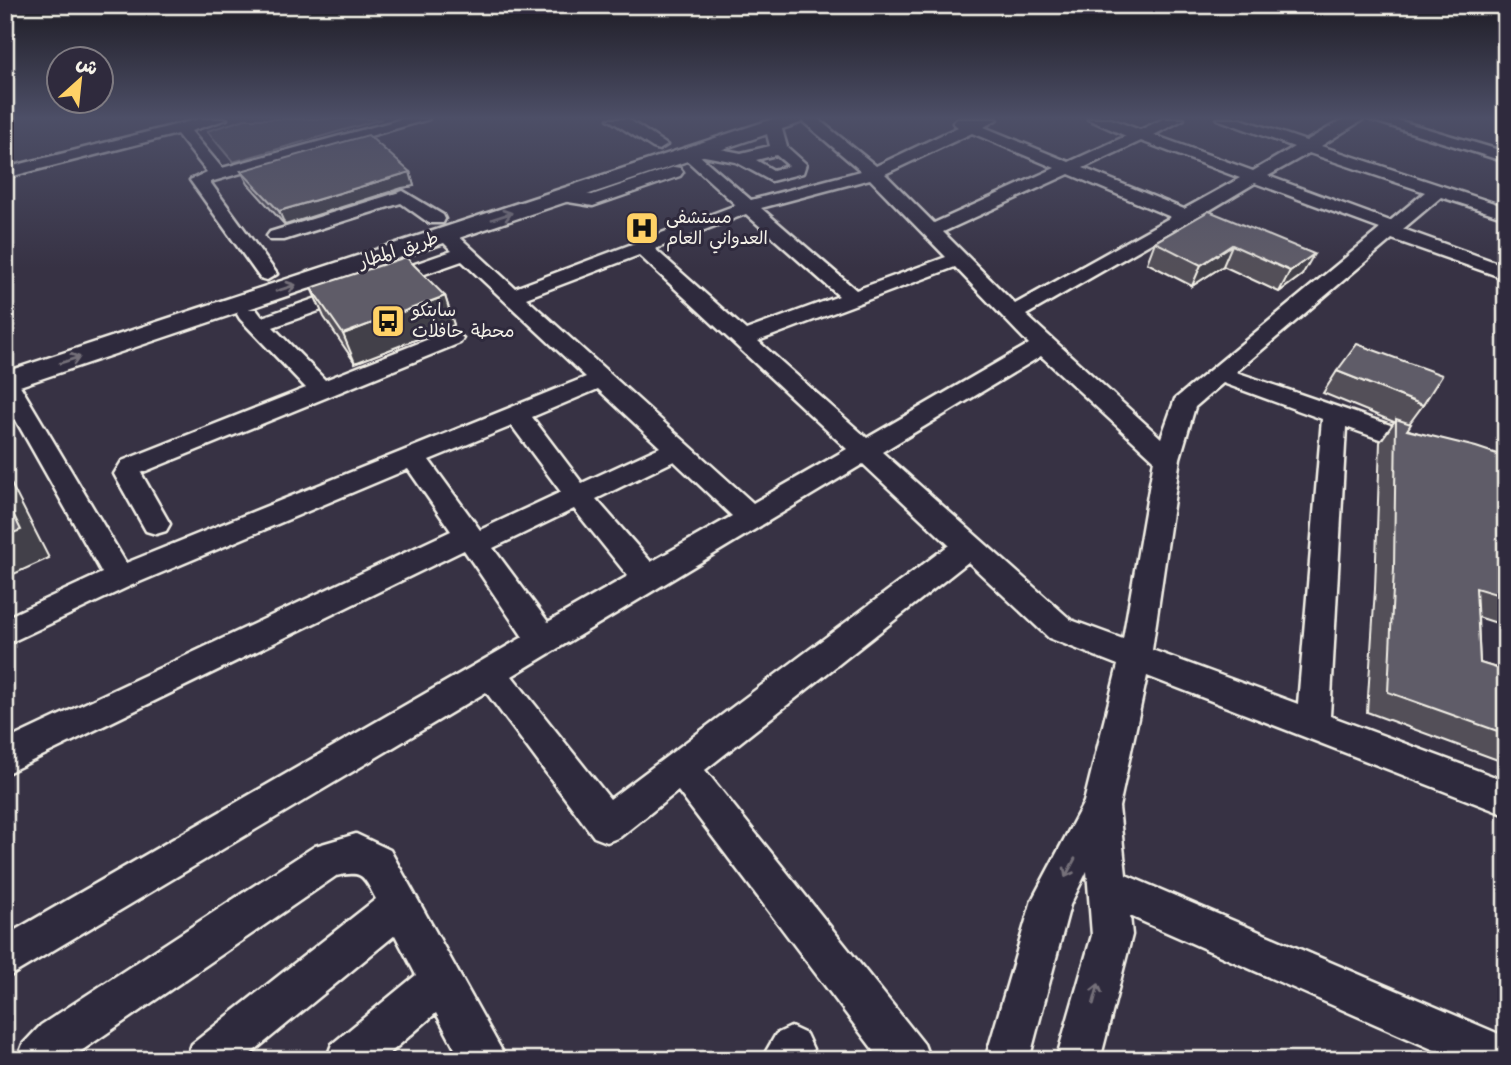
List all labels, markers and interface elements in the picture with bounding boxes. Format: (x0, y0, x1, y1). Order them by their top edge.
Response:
north arrow (46, 46, 116, 116)
text: ش (71, 49, 103, 85)
place label: مستشفى العدواني العام (666, 204, 768, 254)
one-way arrow (490, 209, 512, 222)
hospital icon: مستشفى العدواني العام (623, 209, 661, 247)
street label: طريق المطار (353, 224, 443, 278)
one-way arrow (274, 281, 296, 294)
place label: سابتكو محطة حافلات (410, 297, 514, 347)
bus stop icon: سابتكو محطة حافلات (369, 302, 407, 340)
one-way arrow (59, 353, 81, 366)
one-way arrow (1062, 857, 1076, 877)
one-way arrow (1090, 983, 1103, 1006)

